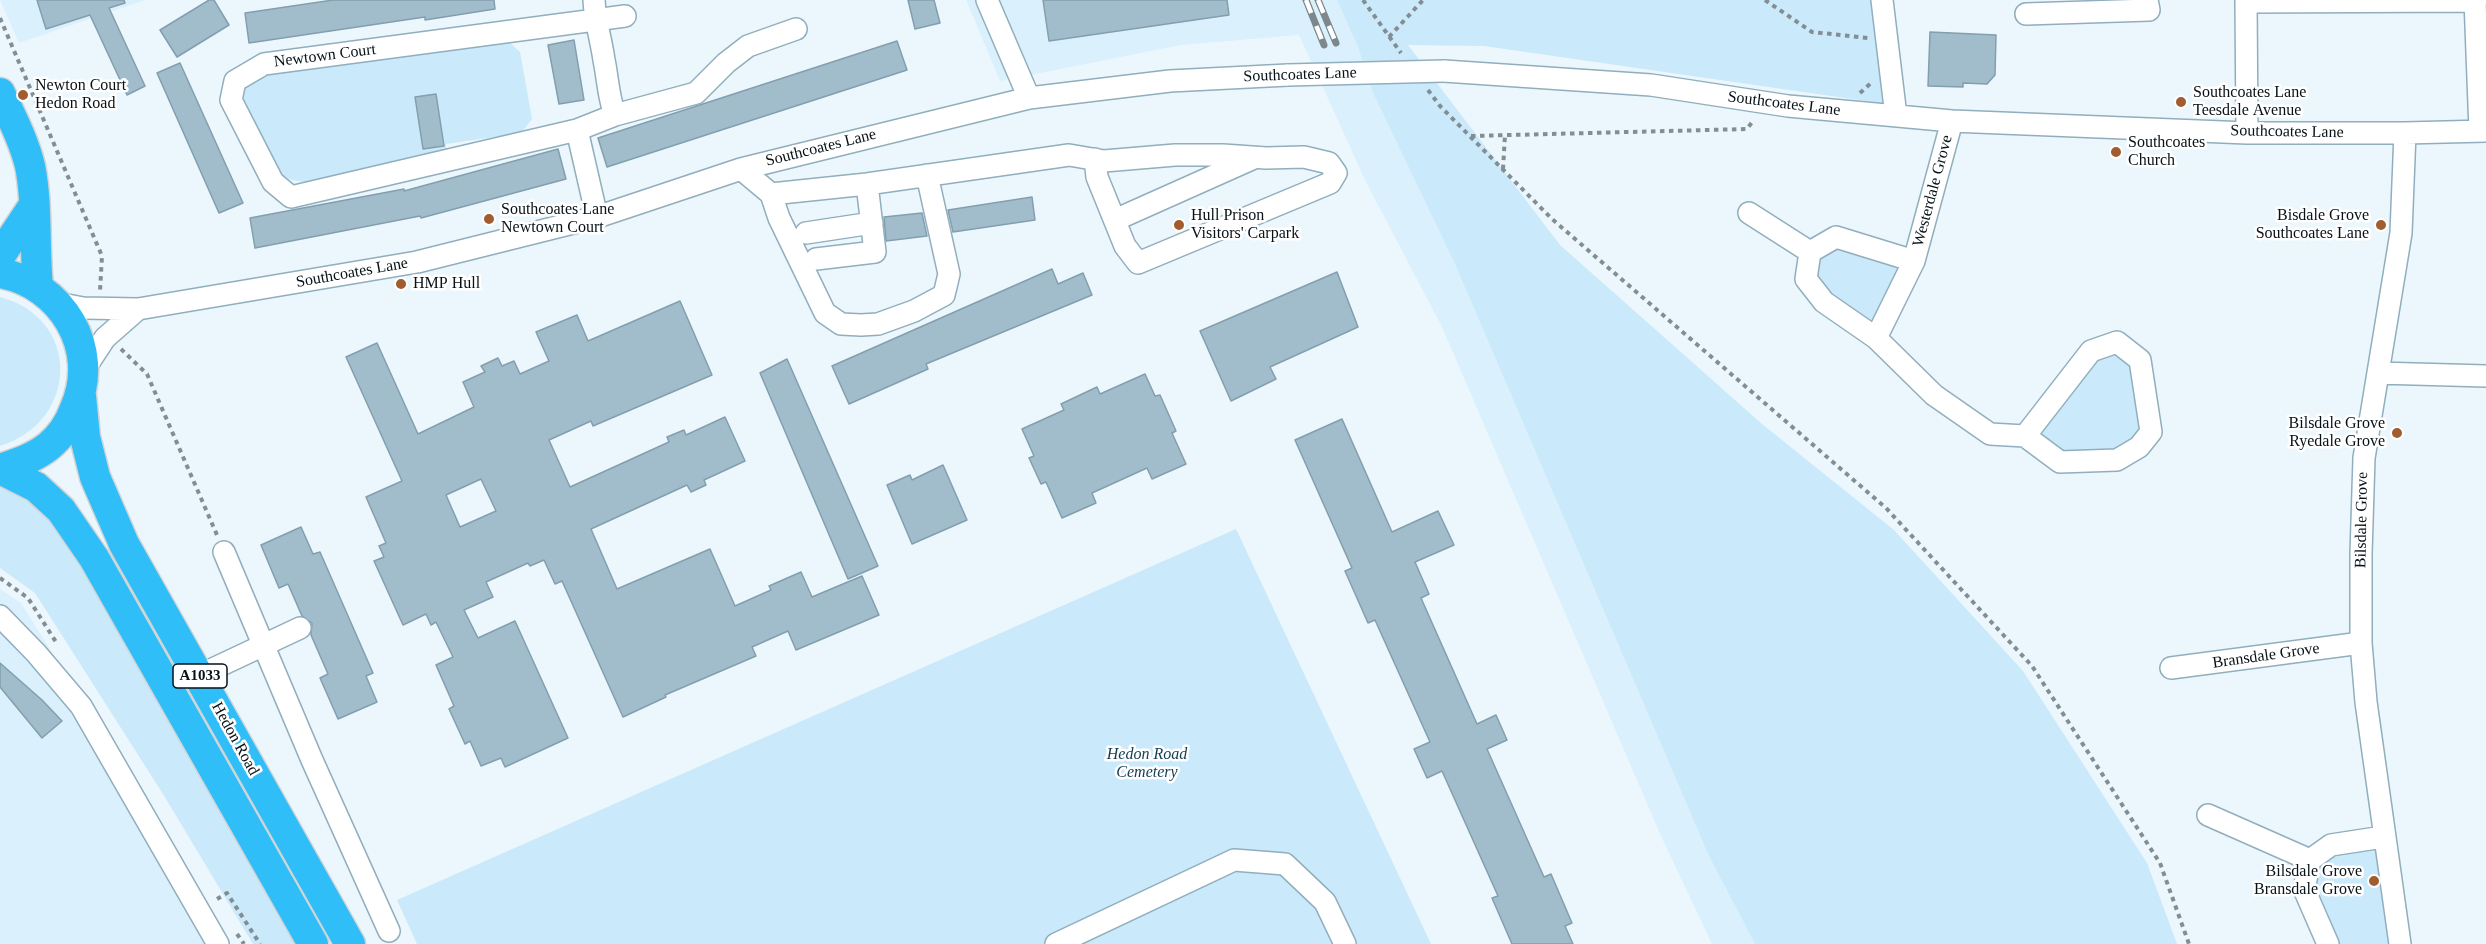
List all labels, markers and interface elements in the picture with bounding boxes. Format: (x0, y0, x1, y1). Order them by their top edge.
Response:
street label: Newtown Court (273, 40, 377, 72)
street label: Southcoates Lane (1243, 63, 1357, 87)
place label: Newton Court Hedon Road (35, 76, 126, 114)
place label: Southcoates Lane Teesdale Avenue (2193, 83, 2306, 121)
marker: Newton Court Hedon Road (16, 88, 30, 102)
street label: Southcoates Lane (1727, 88, 1841, 120)
marker: Southcoates Lane Teesdale Avenue (2174, 95, 2188, 109)
street label: Southcoates Lane (2230, 121, 2344, 143)
street label: Southcoates Lane (764, 125, 878, 171)
street label: Westerdale Grove (1909, 133, 1957, 249)
place label: Southcoates Church (2128, 133, 2205, 171)
marker: Southcoates Church (2109, 145, 2123, 159)
place label: Southcoates Lane Newtown Court (501, 200, 614, 238)
place label: Hull Prison Visitors' Carpark (1191, 206, 1299, 244)
place label: Bisdale Grove Southcoates Lane (2256, 206, 2369, 244)
marker: Southcoates Lane Newtown Court (482, 212, 496, 226)
marker: Hull Prison Visitors' Carpark (1172, 218, 1186, 232)
marker: Bisdale Grove Southcoates Lane (2374, 218, 2388, 232)
street label: Southcoates Lane (295, 254, 409, 292)
place label: HMP Hull (413, 274, 480, 294)
marker: HMP Hull (394, 277, 408, 291)
place label: Bilsdale Grove Ryedale Grove (2289, 414, 2385, 452)
marker: Bilsdale Grove Ryedale Grove (2390, 426, 2404, 440)
street label: Bilsdale Grove (2352, 472, 2372, 568)
street label: Bransdale Grove (2211, 639, 2321, 673)
road number: A1033 (173, 664, 227, 688)
street label: Hedon Road (207, 699, 263, 779)
park label: Hedon Road Cemetery (1107, 745, 1187, 783)
place label: Bilsdale Grove Bransdale Grove (2254, 862, 2362, 900)
marker: Bilsdale Grove Bransdale Grove (2367, 874, 2381, 888)

